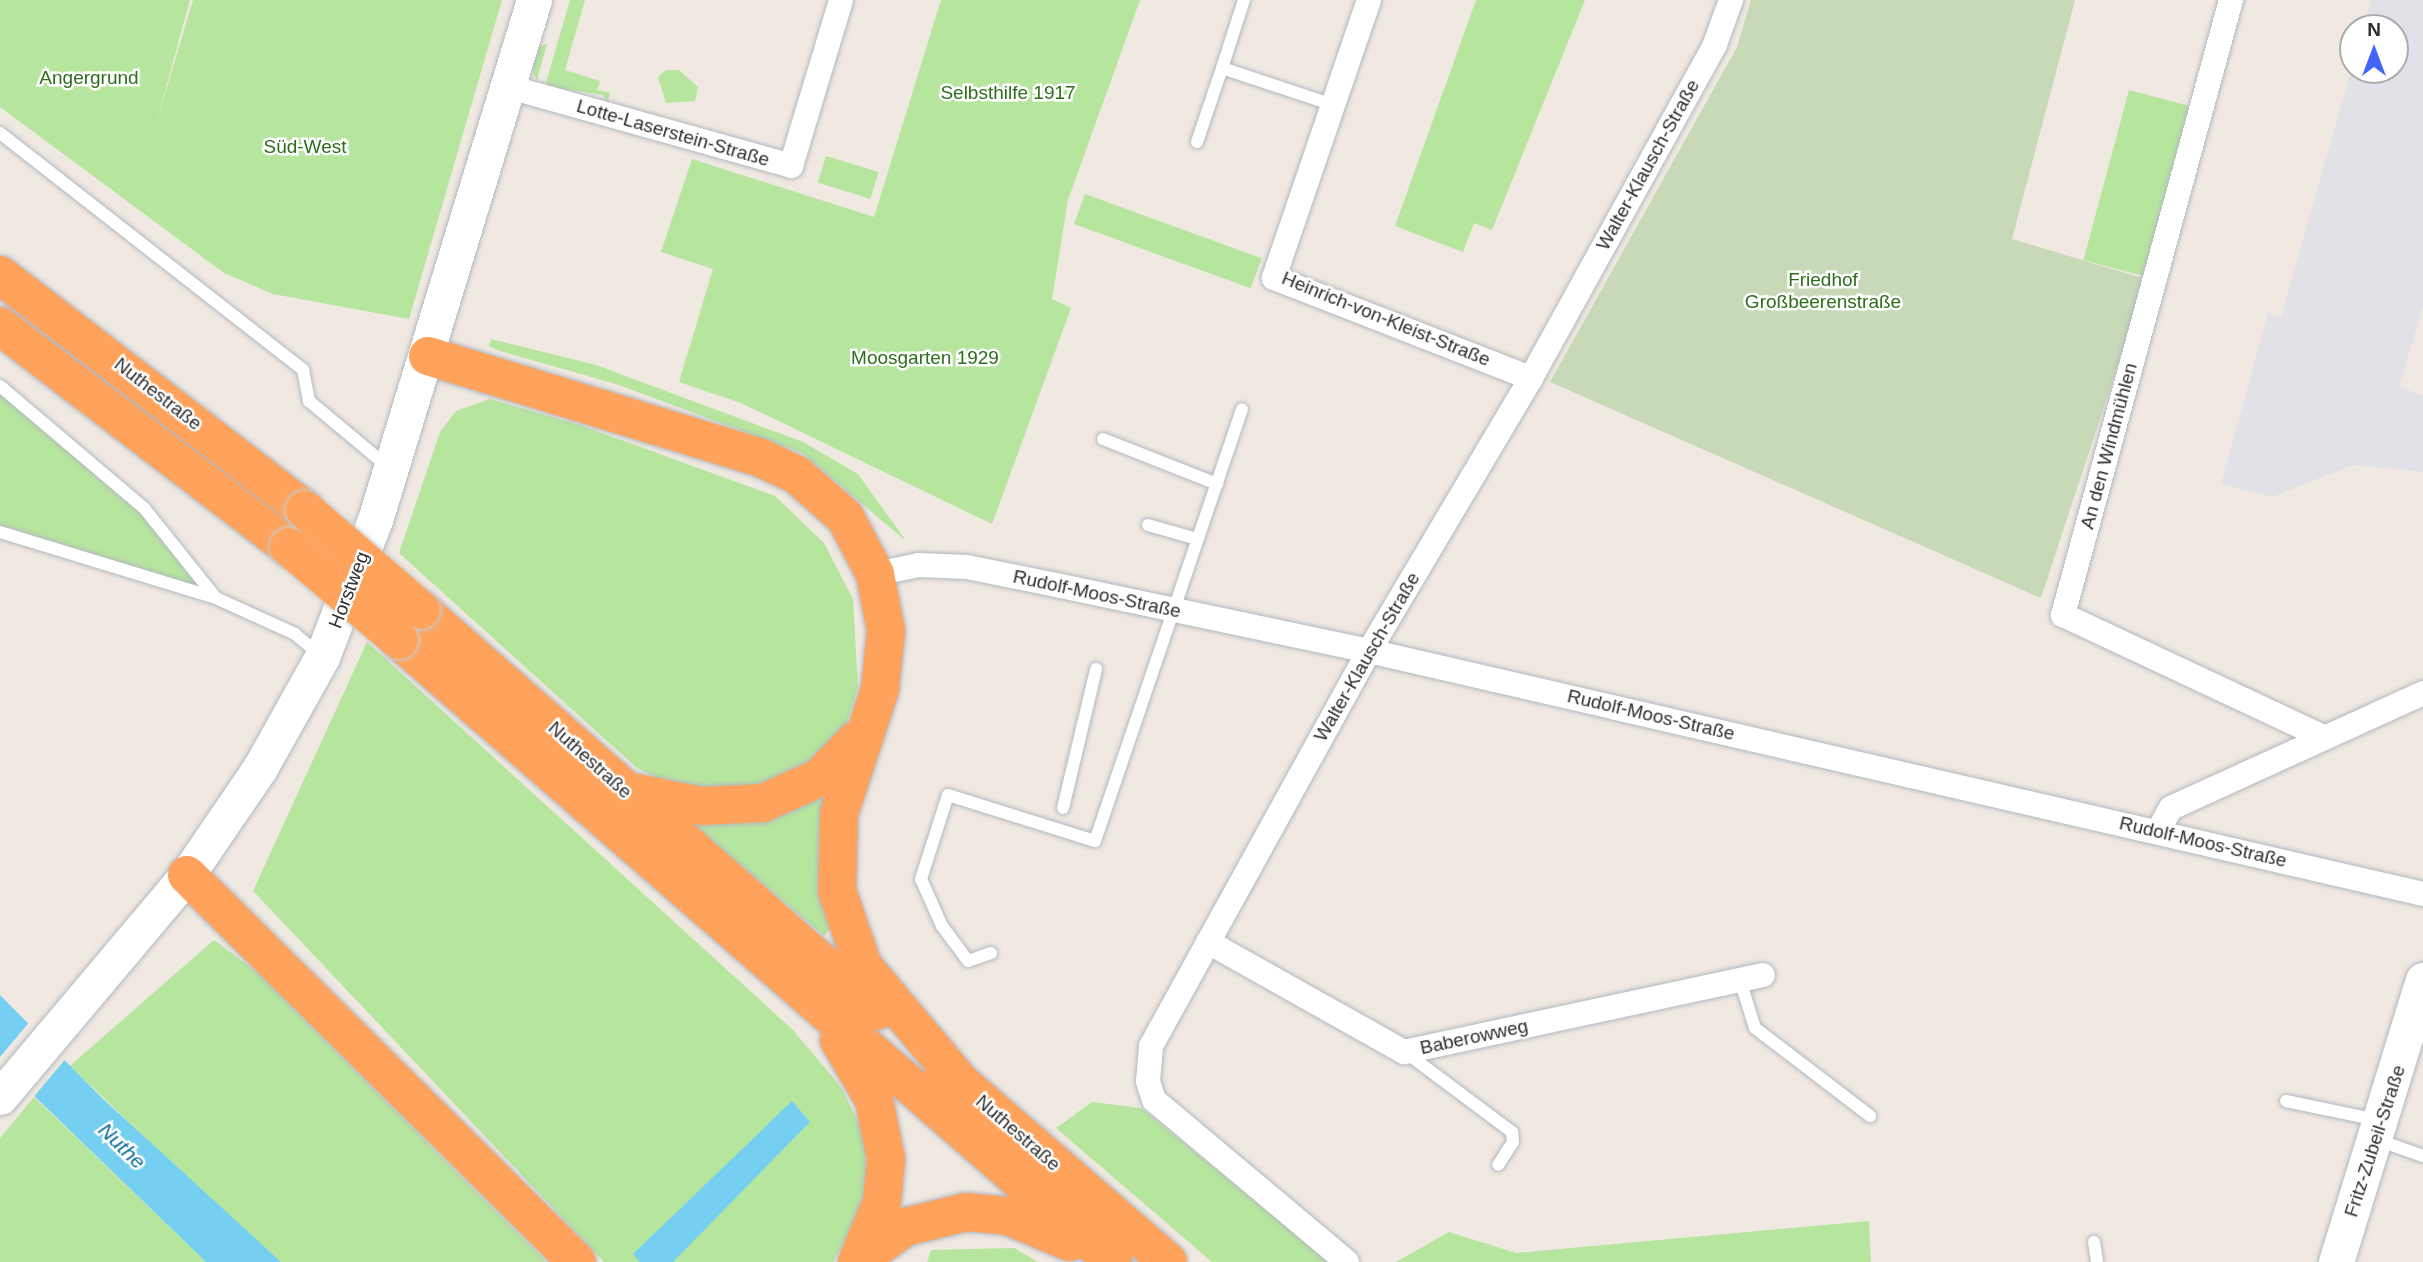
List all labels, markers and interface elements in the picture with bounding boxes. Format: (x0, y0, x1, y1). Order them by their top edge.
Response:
north arrow (2339, 14, 2409, 84)
text: N (2367, 19, 2381, 40)
park label: Angergrund (39, 67, 139, 89)
street label: Walter-Klausch-Straße (1592, 76, 1704, 254)
park label: Selbsthilfe 1917 (940, 82, 1076, 104)
street label: Lotte-Laserstein-Straße (574, 95, 772, 171)
park label: Süd-West (263, 136, 347, 158)
street label: Heinrich-von-Kleist-Straße (1278, 267, 1494, 371)
park label: Friedhof Großbeerenstraße (1745, 269, 1901, 313)
park label: Moosgarten 1929 (851, 347, 999, 369)
street label: Nuthestraße (110, 353, 206, 435)
street label: An den Windmühlen (2076, 360, 2142, 532)
street label: Horstweg (324, 548, 374, 632)
street label: Rudolf-Moos-Straße (1011, 565, 1183, 623)
street label: Walter-Klausch-Straße (1309, 568, 1425, 746)
street label: Rudolf-Moos-Straße (1565, 685, 1737, 745)
street label: Nuthestraße (544, 717, 636, 803)
street label: Rudolf-Moos-Straße (2117, 812, 2289, 872)
street label: Baberowweg (1418, 1014, 1530, 1060)
street label: Fritz-Zubeil-Straße (2340, 1062, 2410, 1220)
street label: Nuthestraße (971, 1090, 1065, 1176)
water label: Nuthe (93, 1117, 151, 1175)

